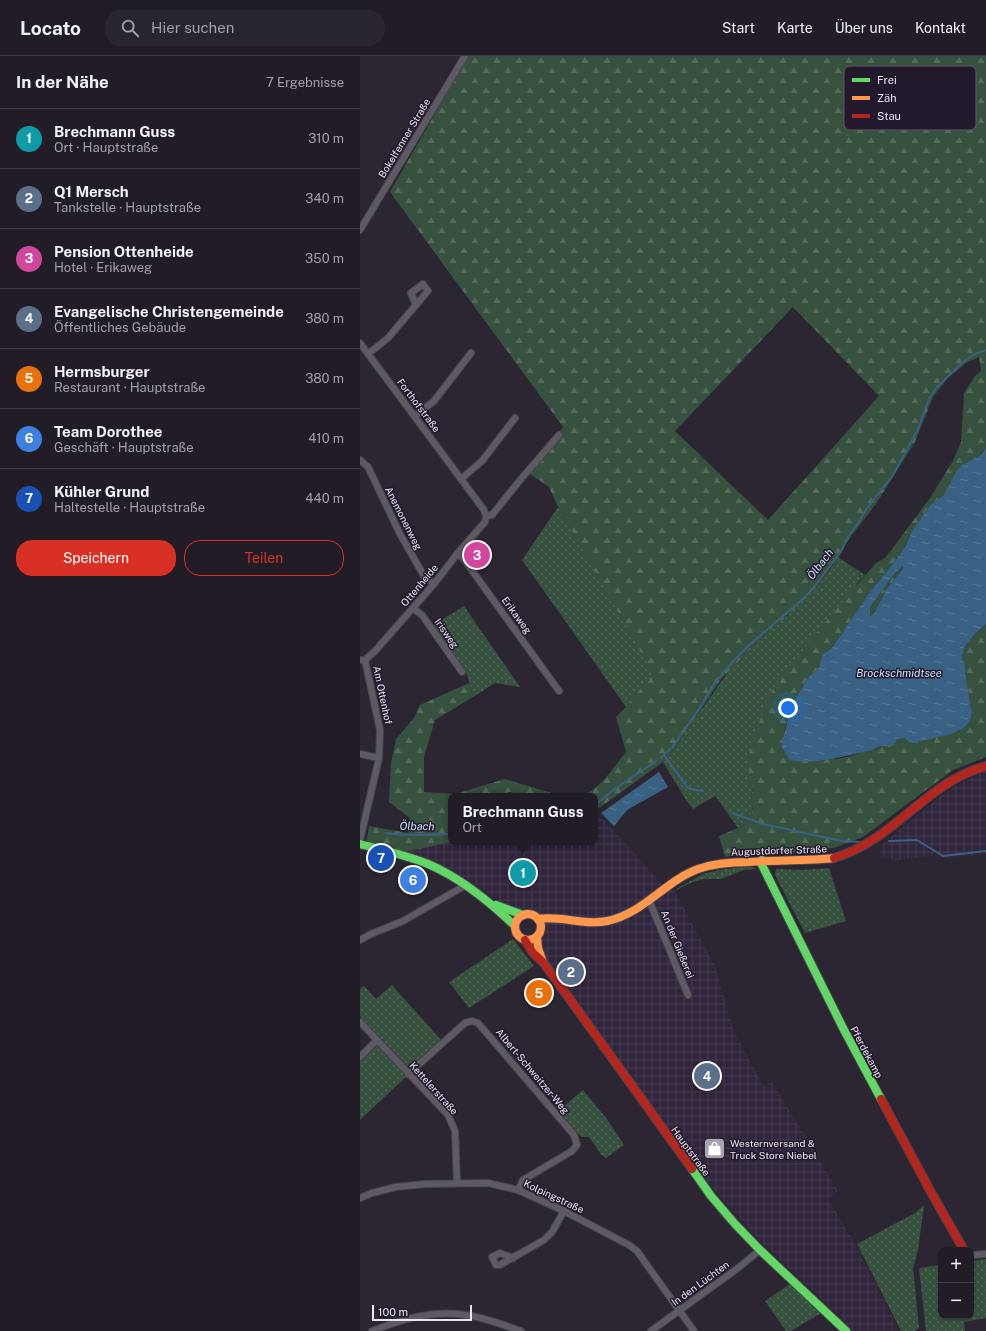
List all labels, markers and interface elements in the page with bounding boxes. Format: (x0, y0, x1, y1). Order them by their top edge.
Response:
search box (105, 10, 385, 46)
text: Locato (20, 17, 81, 39)
icon: search (119, 17, 141, 39)
text: Hier suchen (151, 19, 234, 36)
text: Start (722, 20, 755, 36)
text: Karte (777, 20, 813, 36)
text: Über uns (835, 20, 893, 36)
text: Kontakt (915, 20, 966, 36)
legend (844, 66, 976, 130)
text: In der Nähe (16, 72, 109, 92)
text: Frei (877, 74, 897, 86)
text: 7 Ergebnisse (266, 75, 344, 90)
text: Zäh (877, 92, 897, 104)
street label: Bokelfenner Straße (376, 96, 433, 180)
text: Stau (877, 110, 901, 122)
text: Brechmann Guss (54, 123, 175, 140)
text: 1 (26, 131, 32, 146)
text: 310 m (308, 131, 344, 146)
text: Ort · Hauptstraße (54, 140, 158, 155)
text: Q1 Mersch (54, 183, 129, 200)
text: 2 (25, 191, 33, 206)
text: 340 m (305, 191, 344, 206)
text: Tankstelle · Hauptstraße (54, 200, 201, 215)
text: Pension Ottenheide (54, 243, 194, 260)
text: 3 (25, 251, 33, 266)
text: 350 m (305, 251, 344, 266)
text: Hotel · Erikaweg (54, 260, 152, 275)
text: Evangelische Christengemeinde (54, 303, 284, 320)
text: 4 (25, 311, 33, 326)
text: 380 m (305, 311, 344, 326)
text: Öffentliches Gebäude (54, 320, 186, 335)
text: Hermsburger (54, 363, 150, 380)
text: 5 (25, 371, 33, 386)
text: 380 m (305, 371, 344, 386)
street label: Forthofstraße (395, 376, 443, 434)
text: Restaurant · Hauptstraße (54, 380, 205, 395)
text: Team Dorothee (54, 423, 162, 440)
text: 6 (25, 431, 33, 446)
text: 410 m (308, 431, 344, 446)
text: Geschäft · Hauptstraße (54, 440, 194, 455)
text: Kühler Grund (54, 483, 149, 500)
street label: Anemonenweg (383, 484, 425, 552)
text: 7 (25, 491, 33, 506)
text: 440 m (305, 491, 344, 506)
text: Haltestelle · Hauptstraße (54, 500, 205, 515)
button: Speichern (16, 540, 176, 576)
button: Teilen (184, 540, 344, 576)
pin: 3 (464, 540, 490, 570)
water label: Ölbach (804, 546, 835, 581)
street label: Ottenheide (398, 561, 440, 609)
street label: Erikaweg (500, 594, 534, 636)
street label: Irisweg (432, 616, 462, 650)
street label: Am Ottenhof (371, 665, 395, 725)
water label: Brockschmidtsee (856, 667, 942, 679)
your location (778, 698, 798, 718)
popup (448, 793, 598, 845)
text: Brechmann Guss (462, 803, 584, 820)
water label: Ölbach (399, 819, 435, 832)
text: Ort (462, 820, 482, 835)
street label: Augustdorfer Straße (731, 842, 828, 858)
pin: 7 (368, 843, 394, 873)
pin: 1 (510, 858, 536, 888)
pin: 6 (400, 865, 426, 895)
street label: An der Gießerei (659, 908, 697, 980)
pin: 2 (558, 957, 584, 987)
pin: 5 (526, 978, 552, 1008)
street label: Pferdekamp (848, 1024, 886, 1080)
street label: Albert-Schweitzer-Weg (494, 1026, 572, 1116)
street label: Kettelerstraße (407, 1059, 461, 1117)
pin: 4 (694, 1061, 720, 1091)
street label: Hauptstraße (669, 1124, 713, 1178)
shop icon: Westernversand & Truck Store Niebel (701, 1136, 727, 1162)
place label: Westernversand & Truck Store Niebel (730, 1137, 817, 1161)
street label: Kolpingstraße (522, 1177, 586, 1215)
map controls (938, 1247, 974, 1319)
button: + (938, 1247, 974, 1283)
street label: In den Lüchten (669, 1258, 731, 1308)
button: − (938, 1283, 974, 1319)
scale bar (372, 1303, 472, 1322)
text: 100 m (378, 1306, 408, 1318)

